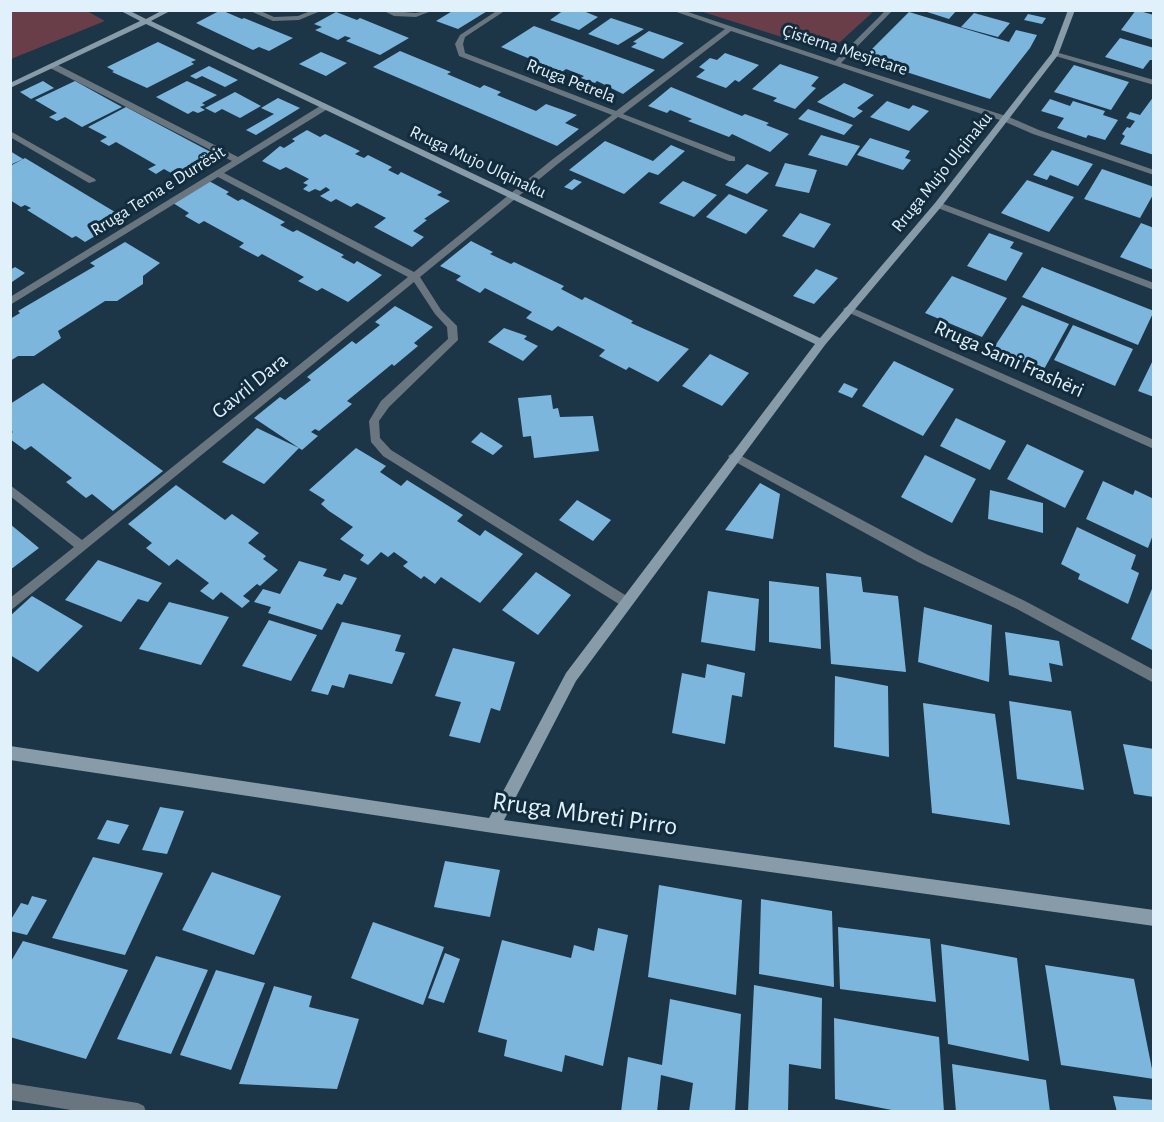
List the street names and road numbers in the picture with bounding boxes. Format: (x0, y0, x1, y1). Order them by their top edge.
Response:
street label: Çisterna Mesjetare (780, 20, 910, 80)
street label: Rruga Petrela (523, 54, 619, 108)
street label: Rruga Mujo Ulqinaku (887, 108, 997, 236)
street label: Rruga Mujo Ulqinaku (406, 121, 550, 203)
street label: Rruga Tema e Durrësit (87, 141, 229, 241)
street label: Rruga Sami Frashëri (930, 315, 1088, 403)
street label: Gavril Dara (207, 348, 293, 424)
street label: Rruga Mbreti Pirro (491, 786, 679, 842)

